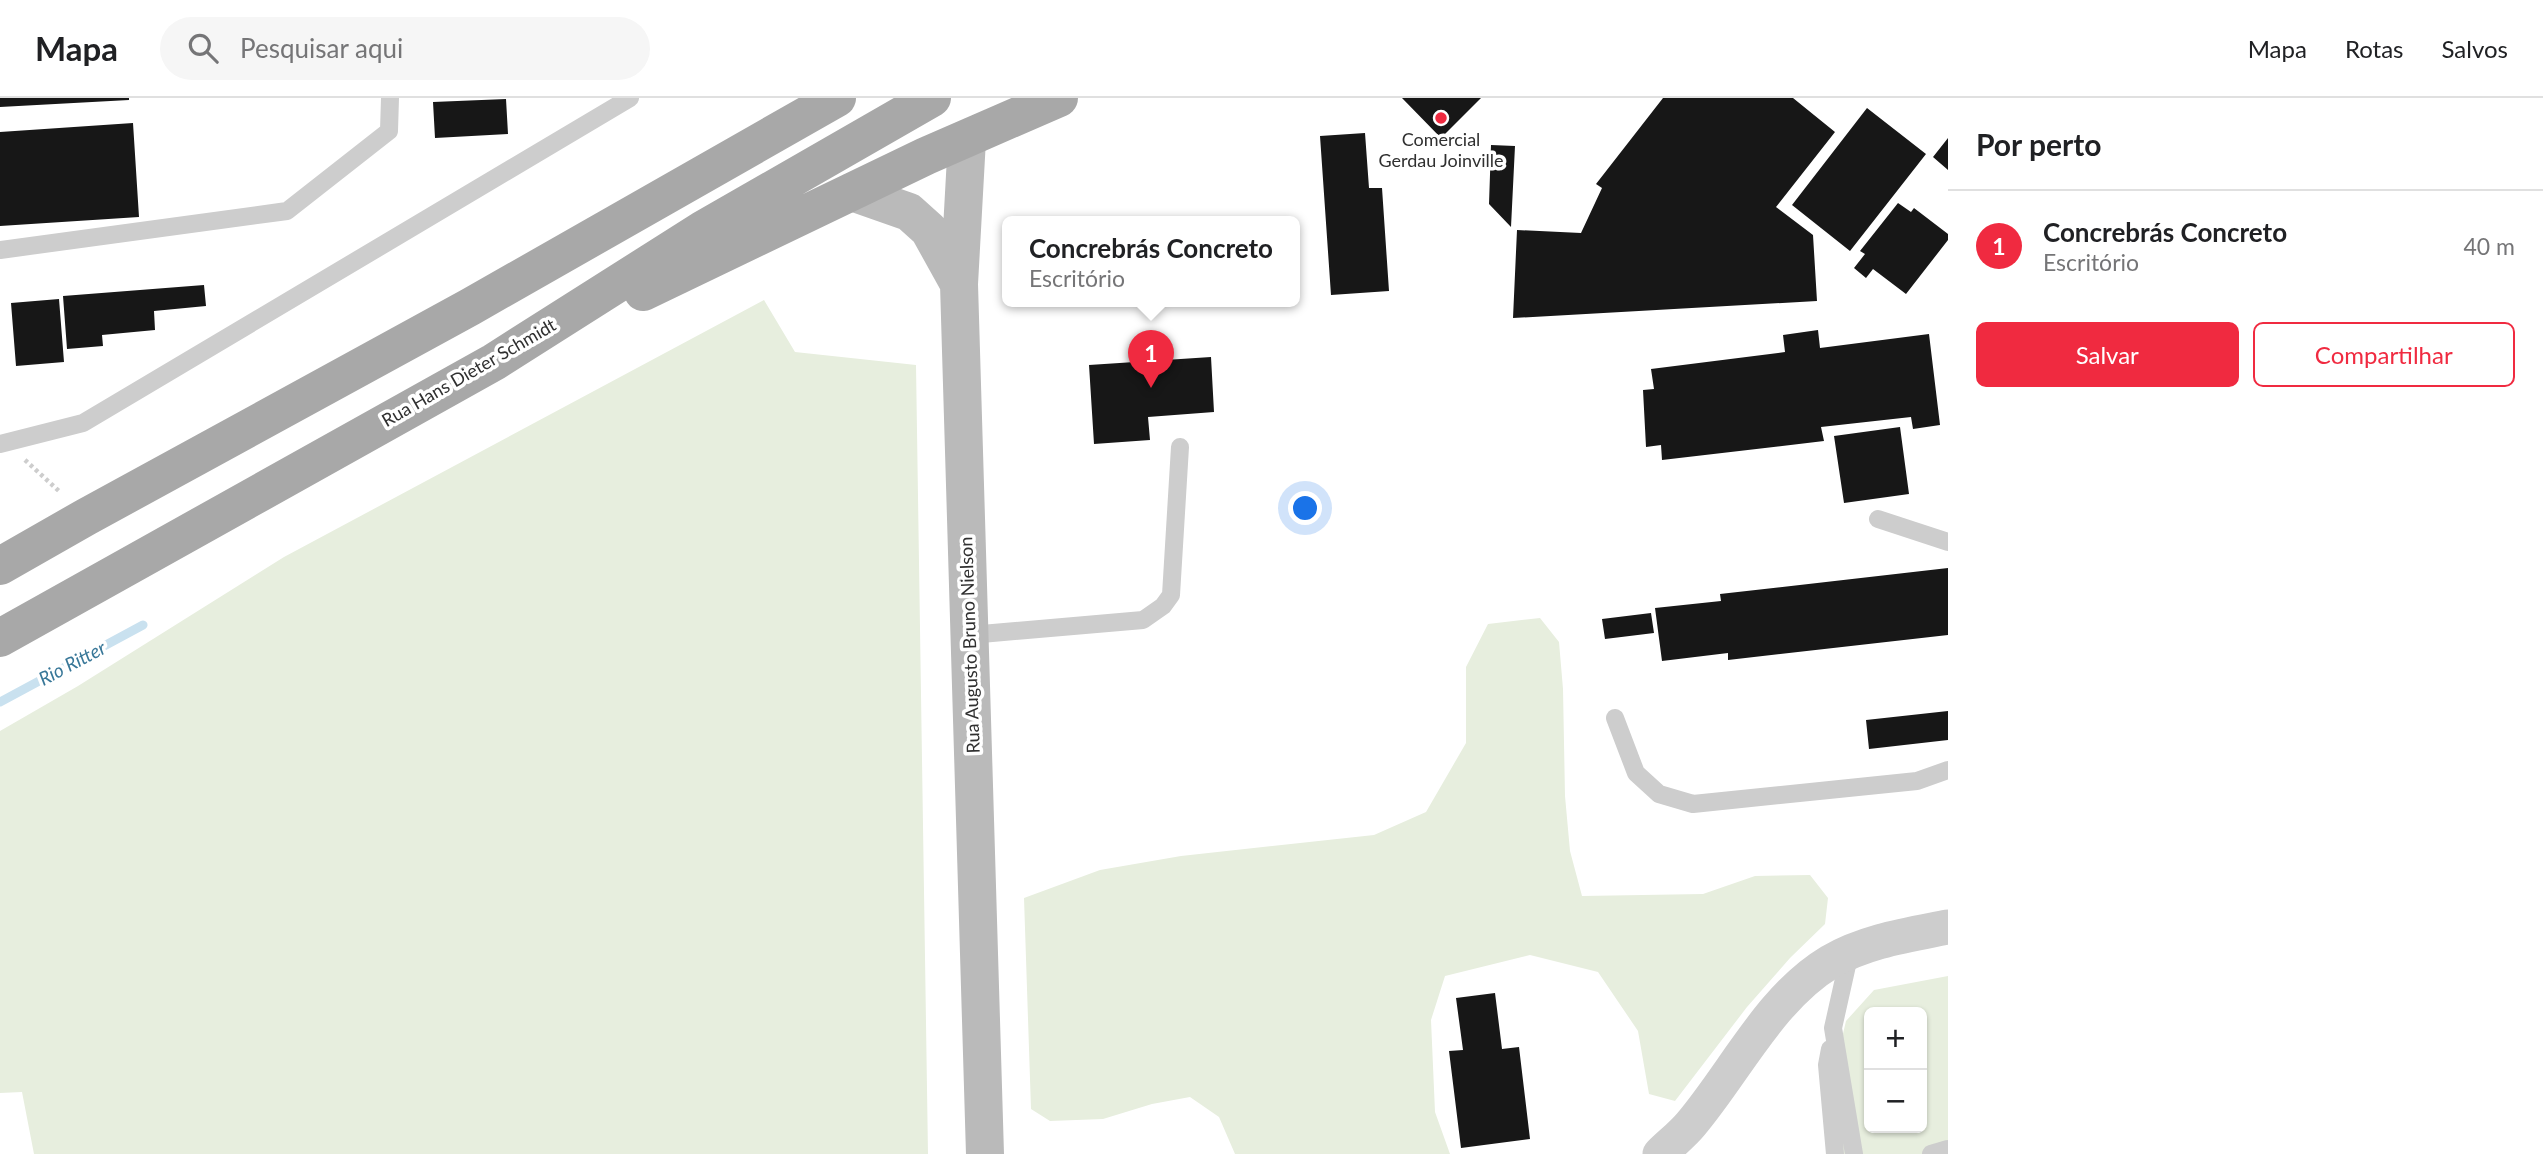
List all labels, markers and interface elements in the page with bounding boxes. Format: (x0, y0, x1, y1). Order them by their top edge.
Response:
search box (160, 17, 650, 80)
text: Mapa (35, 28, 118, 68)
icon: search (184, 29, 222, 67)
text: Pesquisar aqui (240, 32, 403, 64)
text: Mapa (2248, 34, 2307, 63)
text: Rotas (2345, 34, 2404, 63)
text: Salvos (2442, 34, 2508, 63)
marker: Comercial Gerdau Joinville (1433, 110, 1449, 126)
text: Por perto (1976, 126, 2101, 162)
place label: Comercial Gerdau Joinville (1378, 128, 1504, 171)
popup (1002, 216, 1300, 307)
text: Concrebrás Concreto (2043, 216, 2287, 248)
text: Concrebrás Concreto (1029, 232, 1273, 264)
text: 1 (1992, 232, 2006, 260)
text: 40 m (2464, 232, 2515, 260)
text: Escritório (2043, 248, 2139, 276)
text: Escritório (1029, 264, 1125, 292)
street label: Rua Hans Dieter Schmidt (378, 313, 560, 431)
button: Salvar (1976, 322, 2239, 387)
button: Compartilhar (2253, 322, 2515, 387)
pin: 1 (1128, 330, 1174, 388)
your location (1288, 491, 1322, 525)
street label: Rua Augusto Bruno Nielson (954, 536, 984, 754)
water label: Rio Ritter (34, 635, 110, 690)
map controls (1864, 1007, 1927, 1133)
button: + (1864, 1007, 1927, 1070)
button: − (1864, 1070, 1927, 1133)

